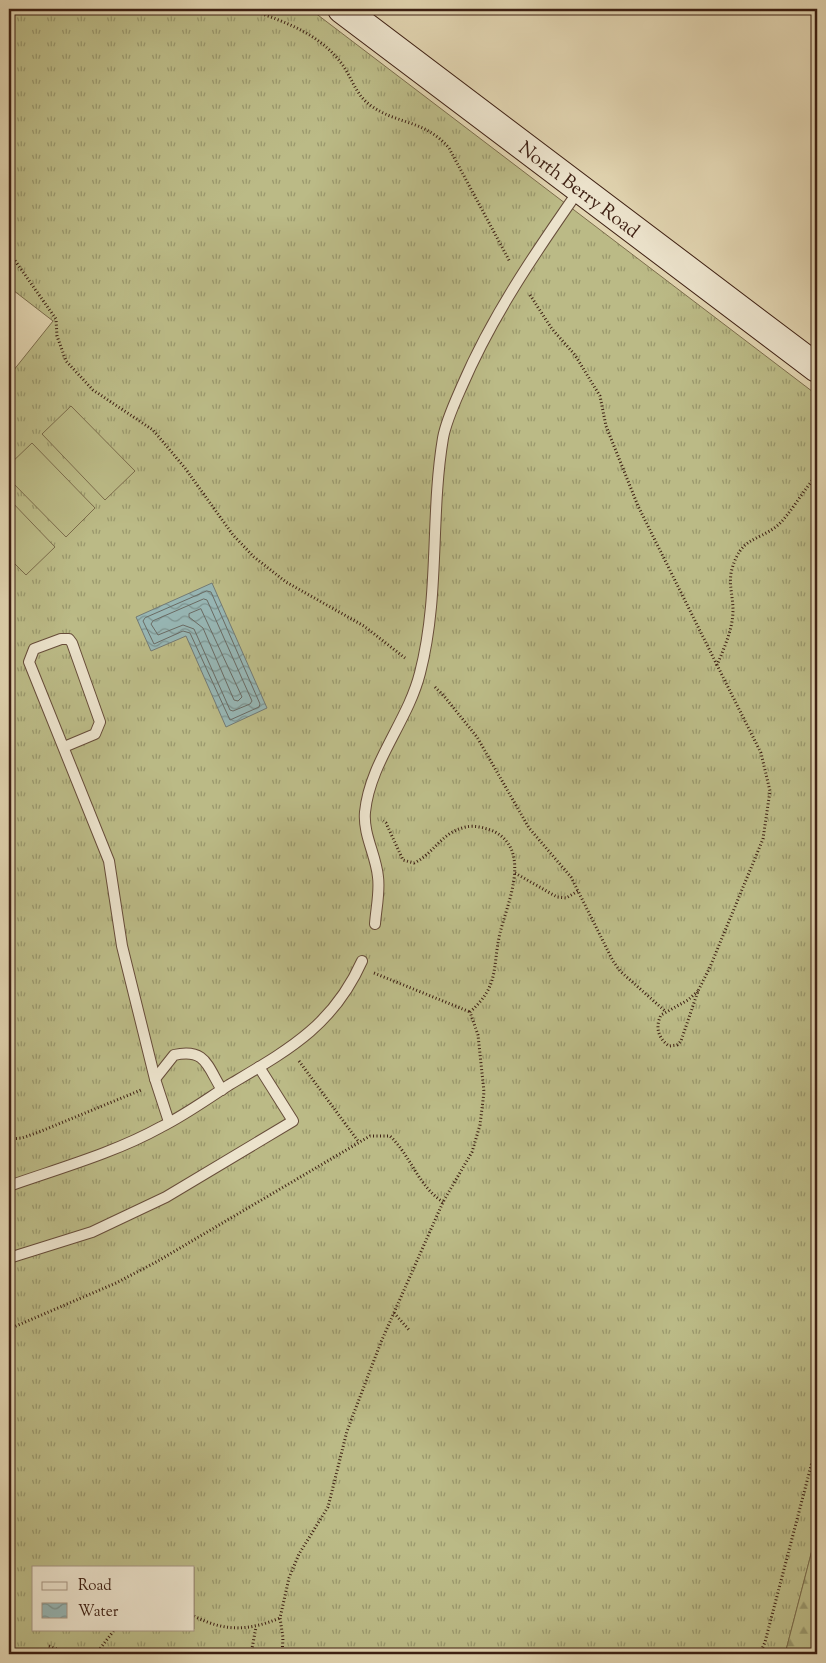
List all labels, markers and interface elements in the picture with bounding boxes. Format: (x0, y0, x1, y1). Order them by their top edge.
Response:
street label: North Berry Road (512, 136, 645, 245)
legend (32, 1566, 195, 1630)
text: Road (78, 1576, 112, 1597)
text: Water (78, 1602, 119, 1623)

